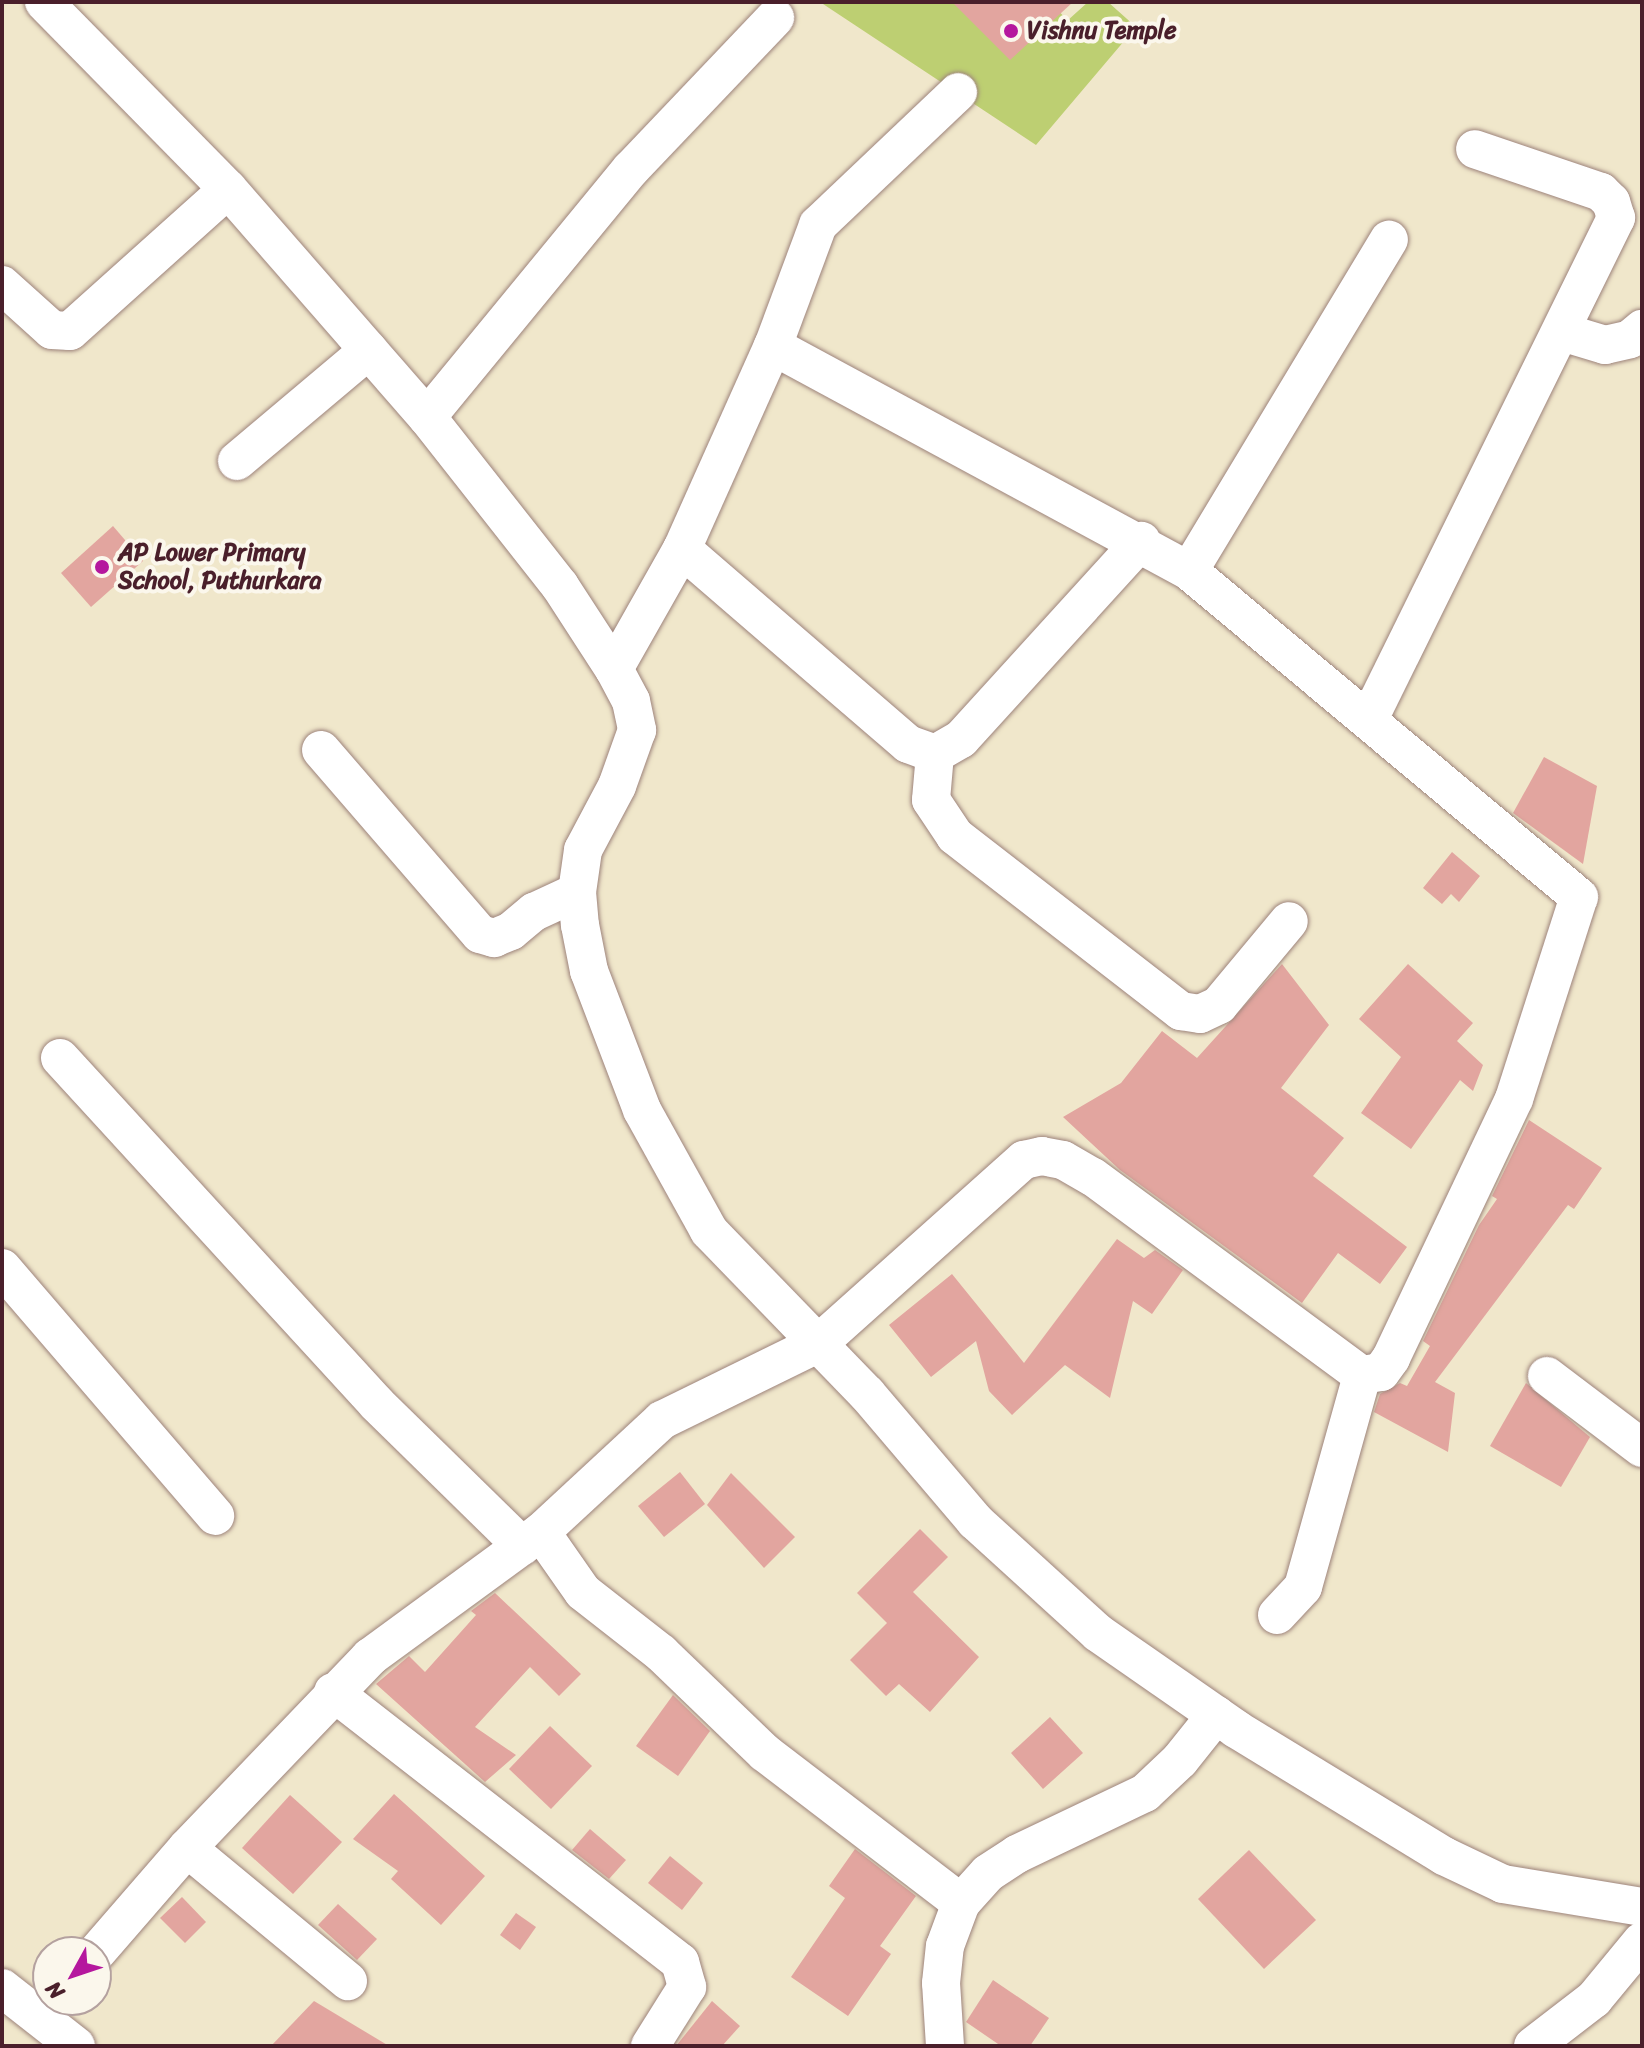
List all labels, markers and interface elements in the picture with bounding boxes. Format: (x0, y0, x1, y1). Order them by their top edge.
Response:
place label: Vishnu Temple (1027, 17, 1177, 45)
marker: Vishnu Temple (1002, 22, 1020, 40)
place label: AP Lower Primary School, Puthurkara (118, 539, 321, 595)
marker: AP Lower Primary School, Puthurkara (93, 558, 111, 576)
north arrow (32, 1936, 112, 2016)
text: N (35, 1972, 75, 2009)

